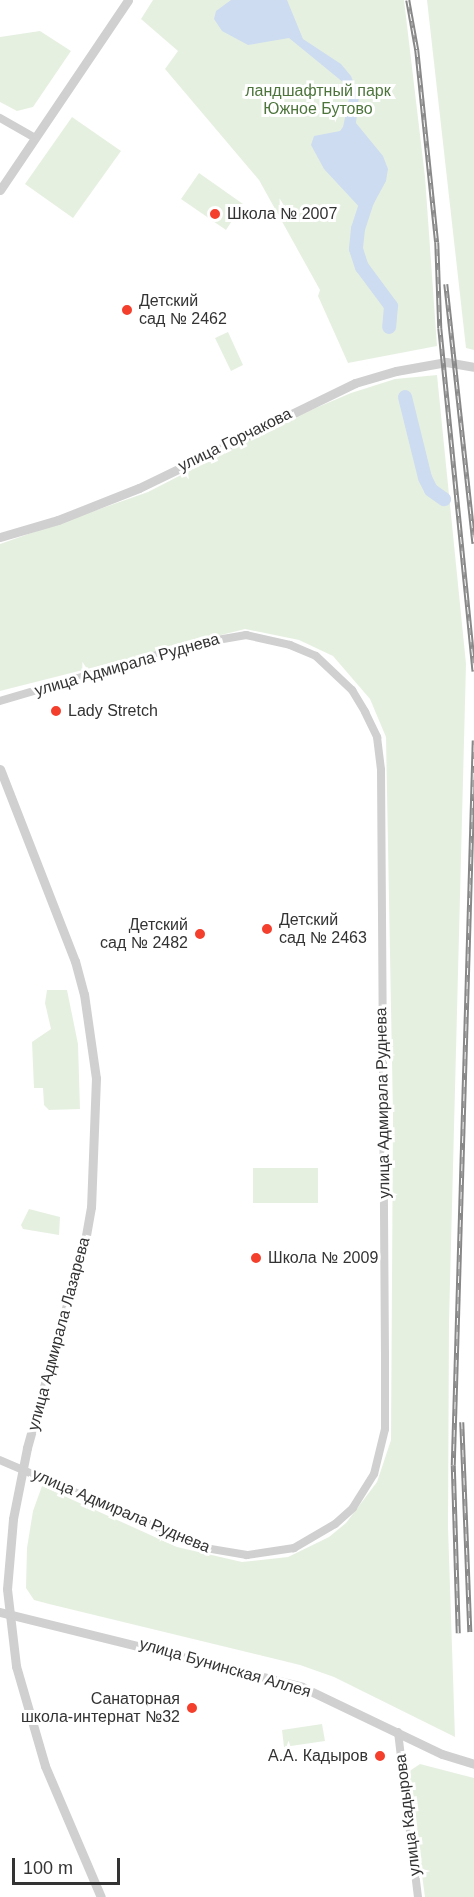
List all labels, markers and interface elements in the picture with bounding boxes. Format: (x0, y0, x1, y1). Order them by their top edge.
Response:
park label: ландшафтный парк Южное Бутово (245, 81, 391, 119)
place label: Школа № 2007 (227, 204, 337, 224)
marker: Школа № 2007 (208, 207, 222, 221)
place label: Детский сад № 2462 (139, 291, 227, 329)
marker: Детский сад № 2462 (120, 303, 134, 317)
street label: улица Горчакова (175, 404, 295, 476)
street label: улица Адмирала Руднева (32, 629, 222, 701)
place label: Lady Stretch (68, 701, 158, 721)
marker: Lady Stretch (49, 704, 63, 718)
place label: Детский сад № 2463 (279, 910, 367, 948)
place label: Детский сад № 2482 (100, 915, 188, 953)
marker: Детский сад № 2463 (260, 922, 274, 936)
marker: Детский сад № 2482 (193, 927, 207, 941)
street label: улица Адмирала Руднева (372, 1007, 394, 1199)
street label: улица Адмирала Лазарева (24, 1235, 94, 1433)
place label: Школа № 2009 (268, 1248, 378, 1268)
marker: Школа № 2009 (249, 1251, 263, 1265)
street label: улица Адмирала Руднева (29, 1465, 213, 1557)
street label: улица Бунинская Аллея (137, 1634, 313, 1702)
place label: Санаторная школа-интернат №32 (21, 1689, 180, 1727)
marker: Санаторная школа-интернат №32 (185, 1701, 199, 1715)
place label: А.А. Кадыров (268, 1746, 368, 1766)
marker: А.А. Кадыров (373, 1749, 387, 1763)
street label: улица Кадырова (391, 1753, 425, 1877)
scale bar (15, 1846, 123, 1884)
text: 100 m (23, 1858, 73, 1878)

